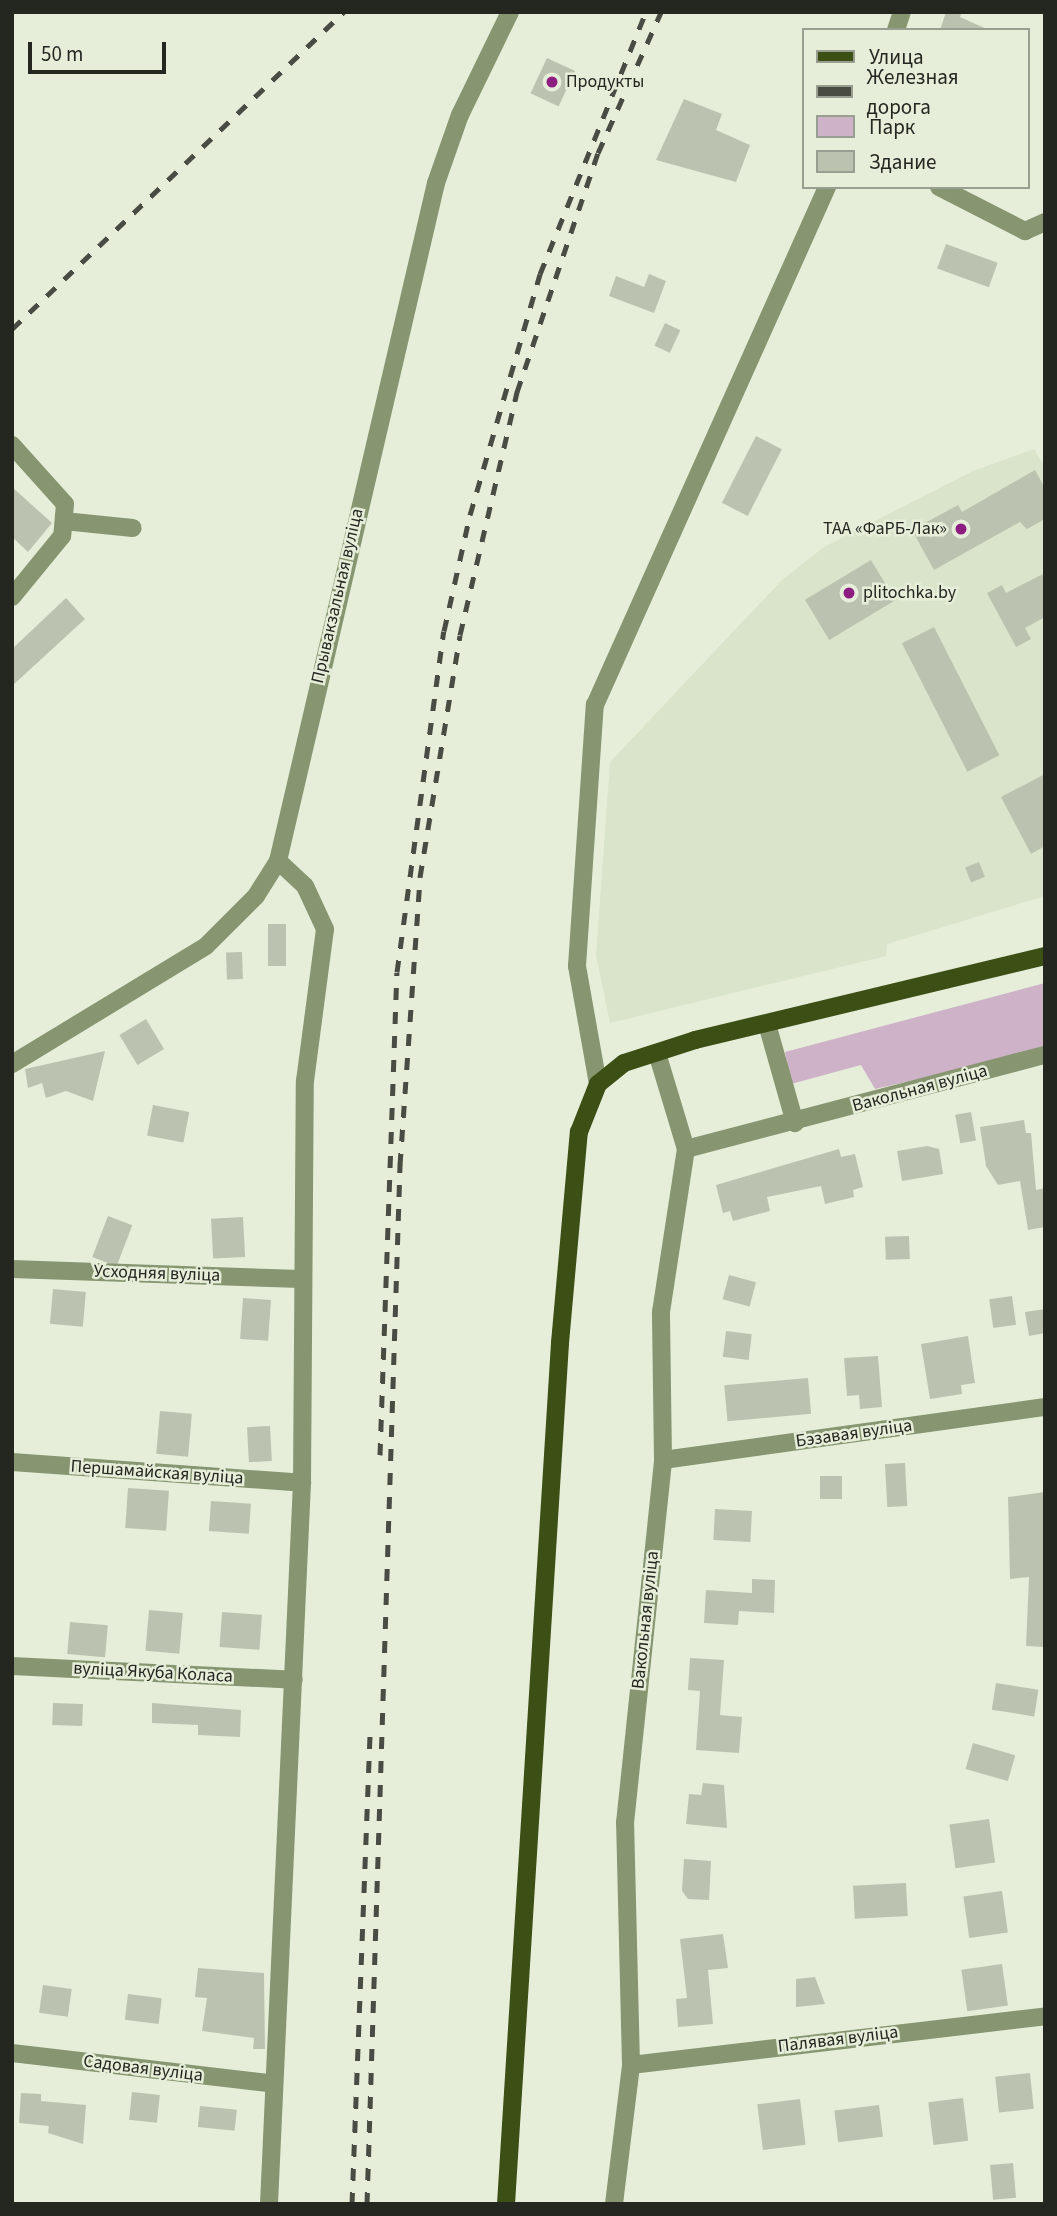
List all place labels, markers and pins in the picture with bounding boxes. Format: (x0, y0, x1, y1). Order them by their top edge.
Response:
place label: Продукты (566, 71, 644, 93)
marker: Продукты (544, 74, 560, 90)
place label: ТАА «ФаРБ-Лак» (823, 518, 947, 540)
marker: ТАА «ФаРБ-Лак» (953, 521, 969, 537)
place label: plitochka.by (863, 582, 956, 604)
marker: plitochka.by (841, 585, 857, 601)

